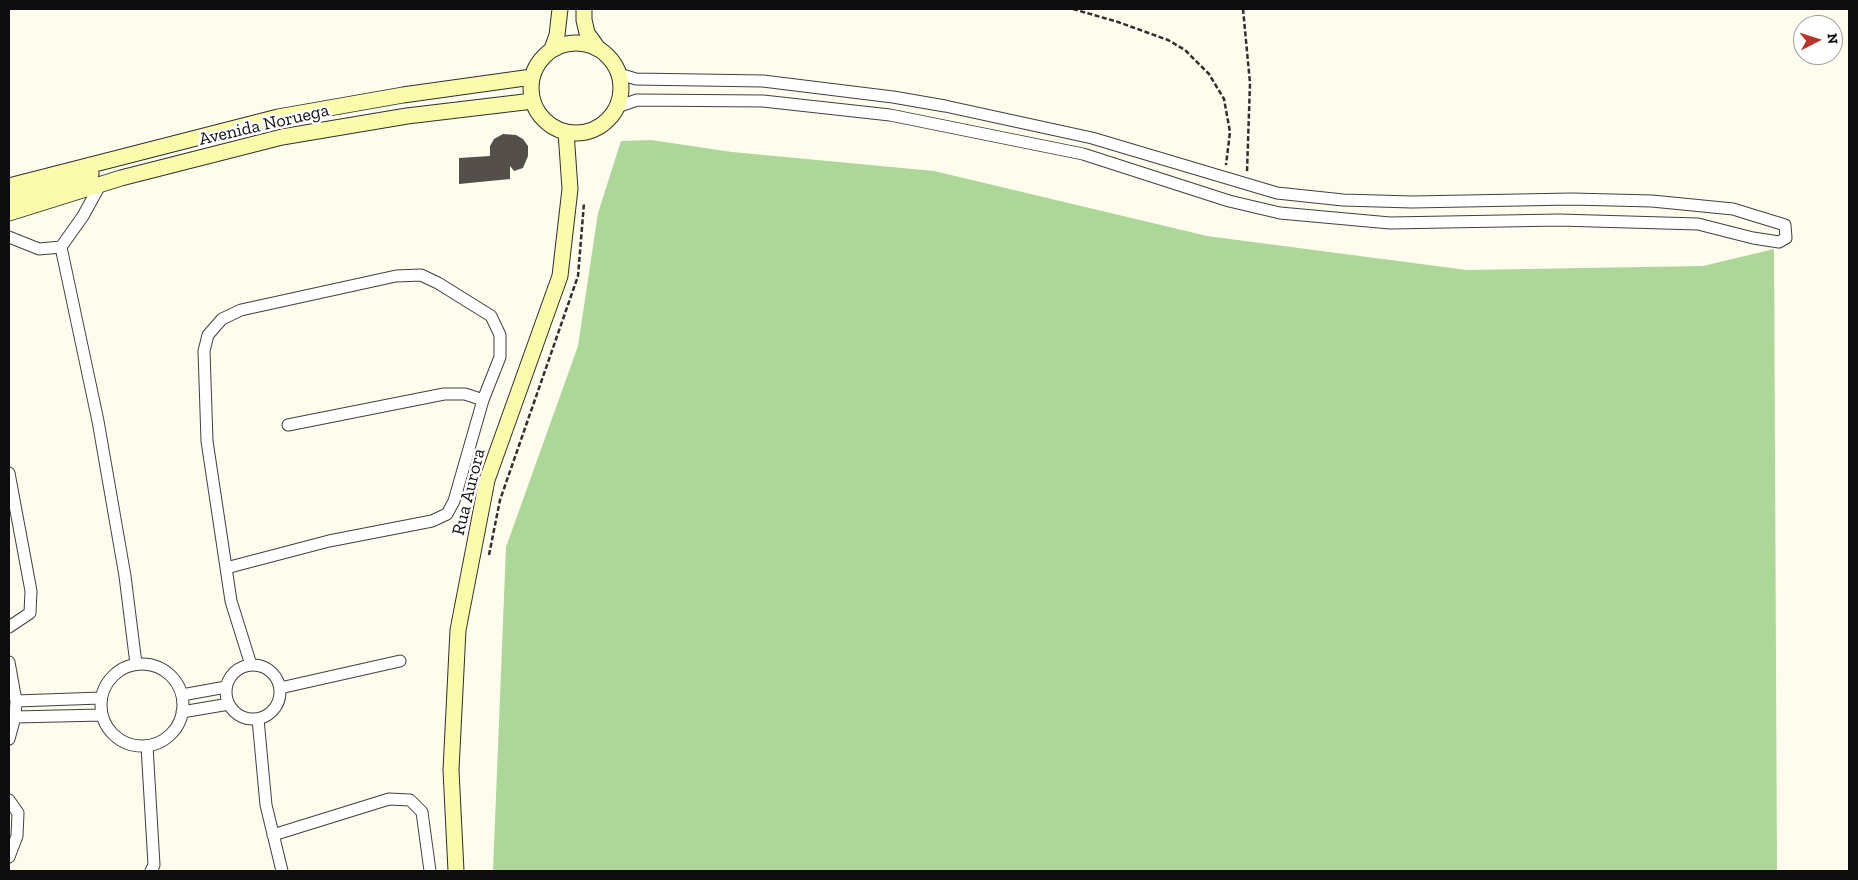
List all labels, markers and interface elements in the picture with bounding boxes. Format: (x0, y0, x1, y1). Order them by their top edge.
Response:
north arrow (1793, 15, 1843, 65)
text: N (1824, 33, 1841, 45)
street label: Avenida Noruega (197, 100, 331, 150)
street label: Rua Aurora (448, 446, 490, 538)

